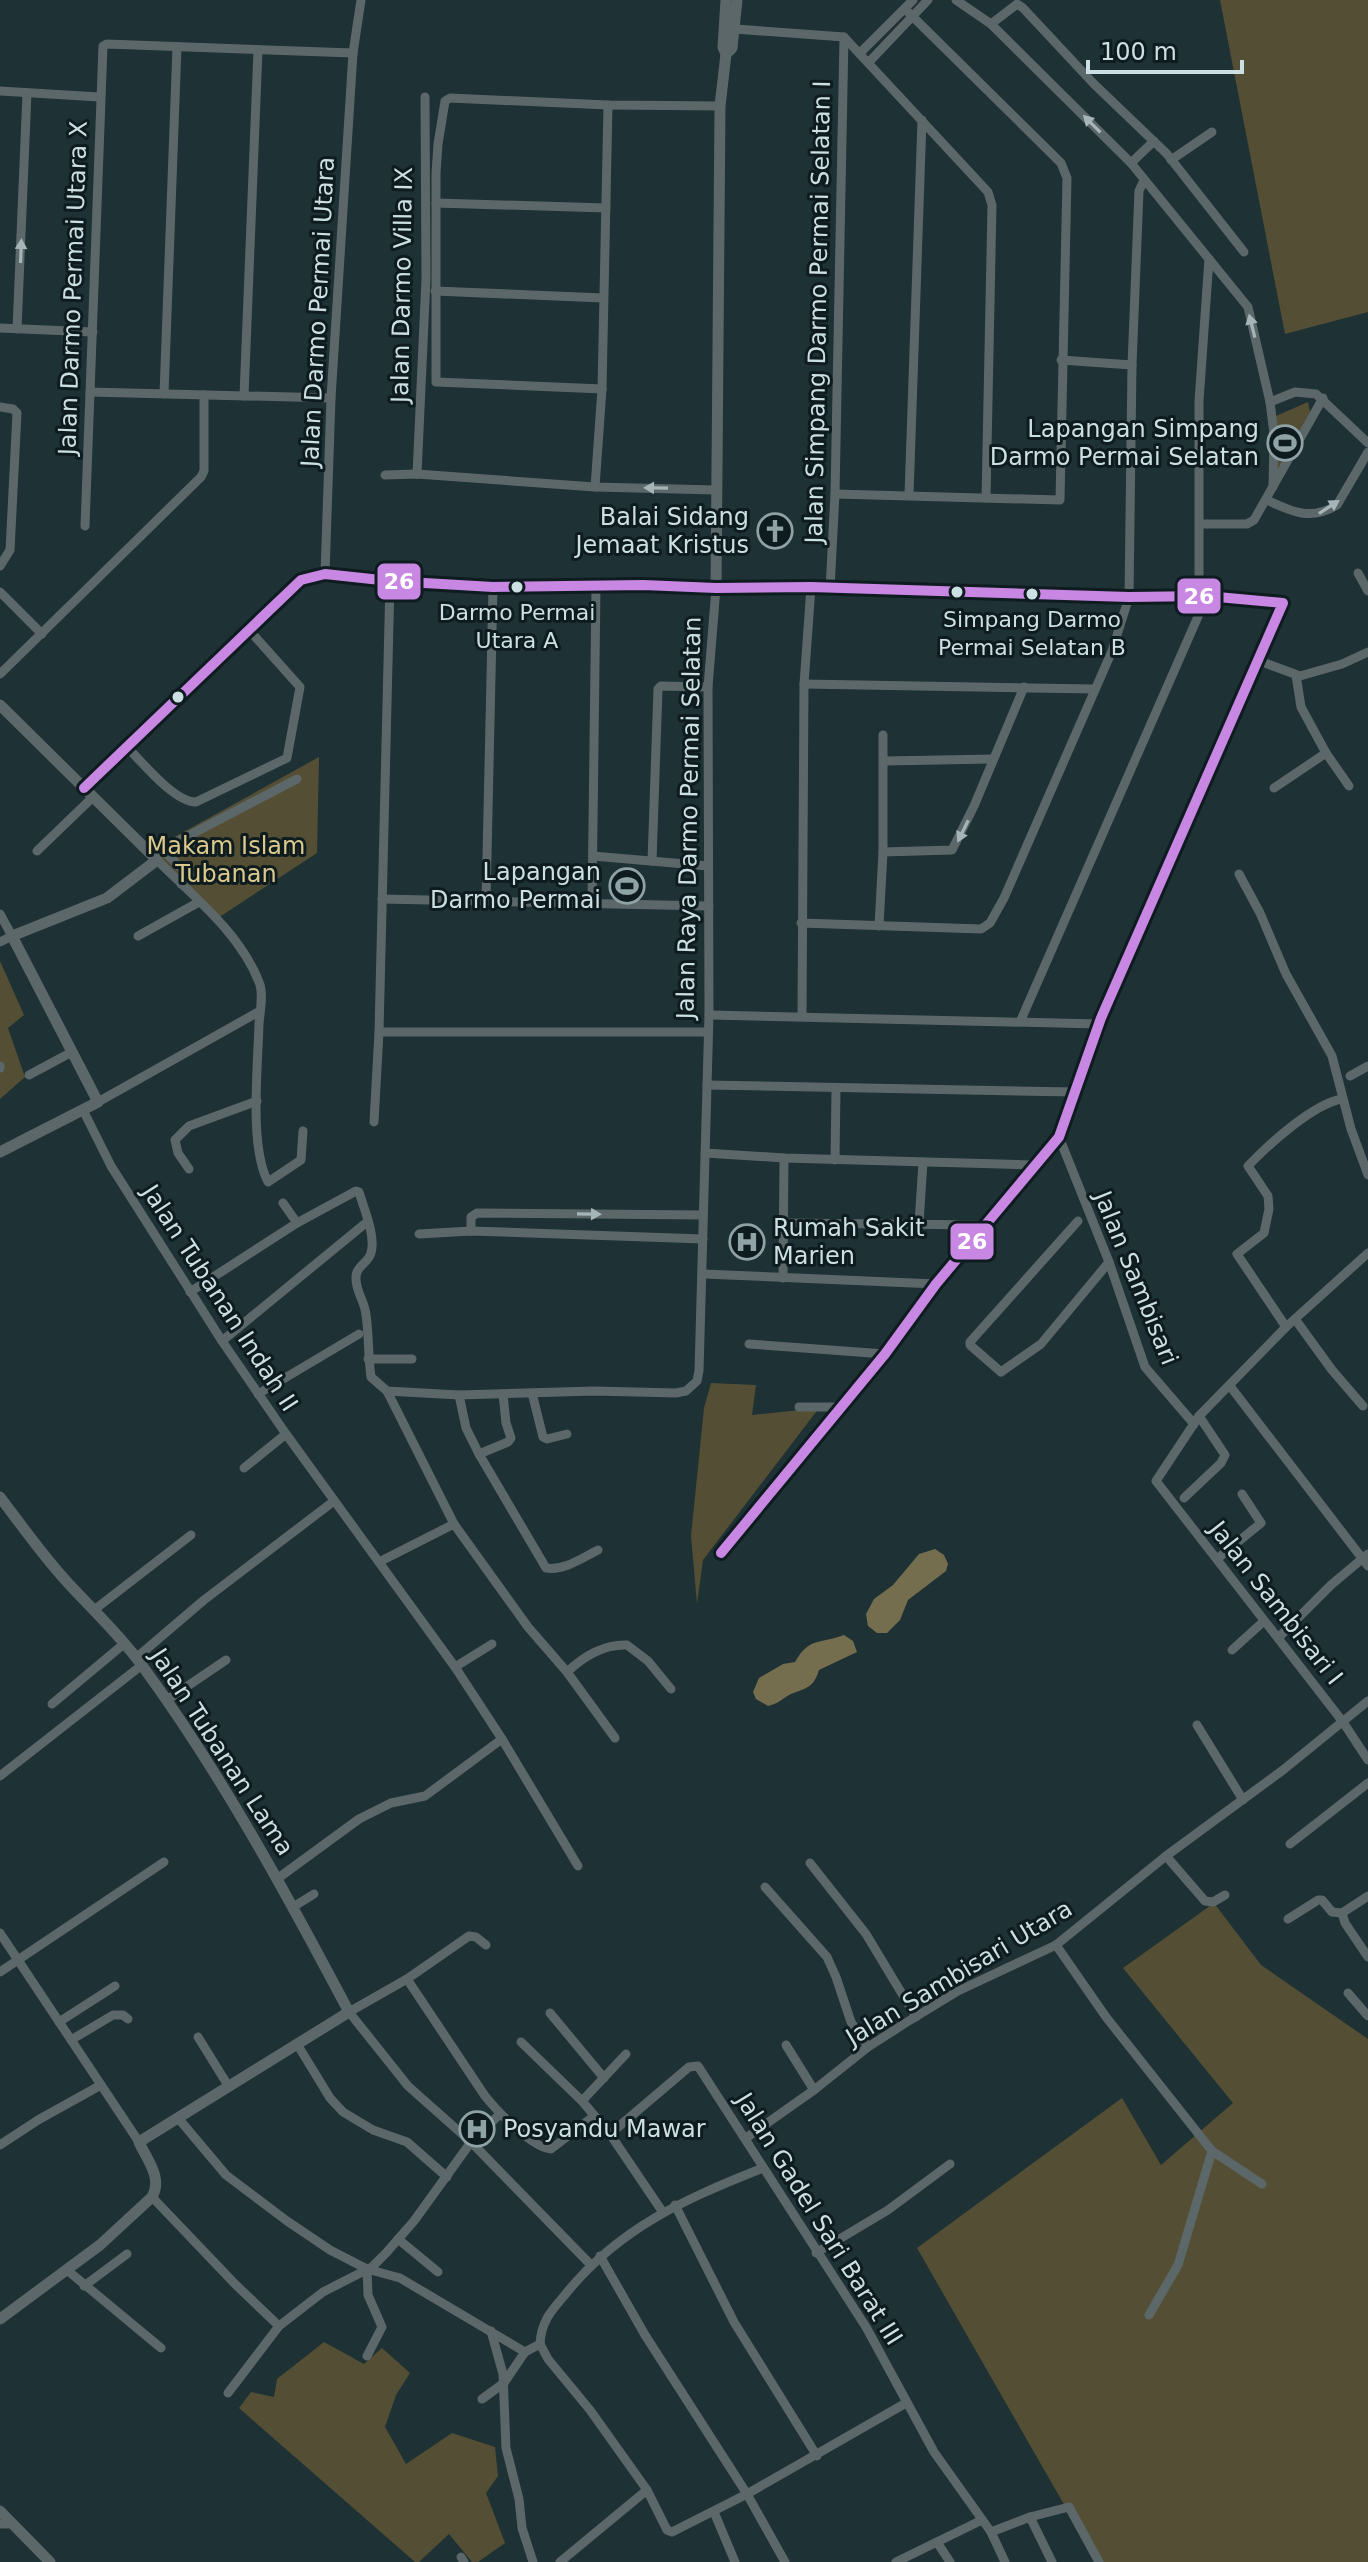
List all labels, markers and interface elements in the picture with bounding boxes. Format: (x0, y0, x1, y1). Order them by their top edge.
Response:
scale bar (1088, 24, 1242, 74)
text: 100 m (1100, 38, 1177, 66)
street label: Jalan Simpang Darmo Permai Selatan I (800, 80, 836, 546)
one-way arrow (1083, 115, 1102, 134)
street label: Jalan Darmo Permai Utara X (53, 120, 93, 458)
street label: Jalan Darmo Permai Utara (296, 156, 340, 470)
street label: Jalan Darmo Villa IX (386, 167, 418, 405)
one-way arrow (14, 238, 27, 263)
one-way arrow (1245, 313, 1258, 338)
place label: Lapangan Simpang Darmo Permai Selatan (990, 415, 1259, 471)
sports icon: Lapangan Simpang Darmo Permai Selatan (1266, 424, 1304, 462)
one-way arrow (643, 481, 668, 494)
one-way arrow (1319, 499, 1340, 514)
place label: Balai Sidang Jemaat Kristus (573, 503, 749, 559)
church icon: Balai Sidang Jemaat Kristus (756, 512, 794, 550)
line badge: 26 (376, 562, 422, 601)
text: 26 (384, 569, 414, 594)
line badge: 26 (1176, 577, 1222, 615)
marker: Darmo Permai Utara A (509, 579, 525, 595)
unlabelled marker (949, 584, 965, 600)
text: 26 (1184, 584, 1214, 609)
marker: Simpang Darmo Permai Selatan B (1024, 586, 1040, 602)
place label: Darmo Permai Utara A (439, 600, 595, 653)
place label: Simpang Darmo Permai Selatan B (938, 607, 1126, 660)
street label: Jalan Raya Darmo Permai Selatan (671, 616, 707, 1022)
unlabelled marker (170, 689, 186, 705)
one-way arrow (956, 819, 970, 842)
park label: Makam Islam Tubanan (147, 832, 305, 888)
place label: Lapangan Darmo Permai (430, 858, 601, 914)
sports icon: Lapangan Darmo Permai (608, 867, 646, 905)
street label: Jalan Tubanan Indah II (135, 1178, 304, 1416)
street label: Jalan Sambisari (1088, 1185, 1184, 1369)
one-way arrow (577, 1208, 602, 1220)
place label: Rumah Sakit Marien (773, 1214, 925, 1270)
line badge: 26 (949, 1222, 995, 1261)
hospital icon: Rumah Sakit Marien (728, 1223, 766, 1261)
text: 26 (957, 1229, 987, 1254)
street label: Jalan Sambisari I (1202, 1514, 1349, 1690)
street label: Jalan Tubanan Lama (144, 1642, 299, 1861)
street label: Jalan Sambisari Utara (839, 1894, 1077, 2053)
street label: Jalan Gadel Sari Barat III (729, 2086, 908, 2350)
hospital icon: Posyandu Mawar (458, 2110, 496, 2148)
place label: Posyandu Mawar (503, 2115, 706, 2143)

